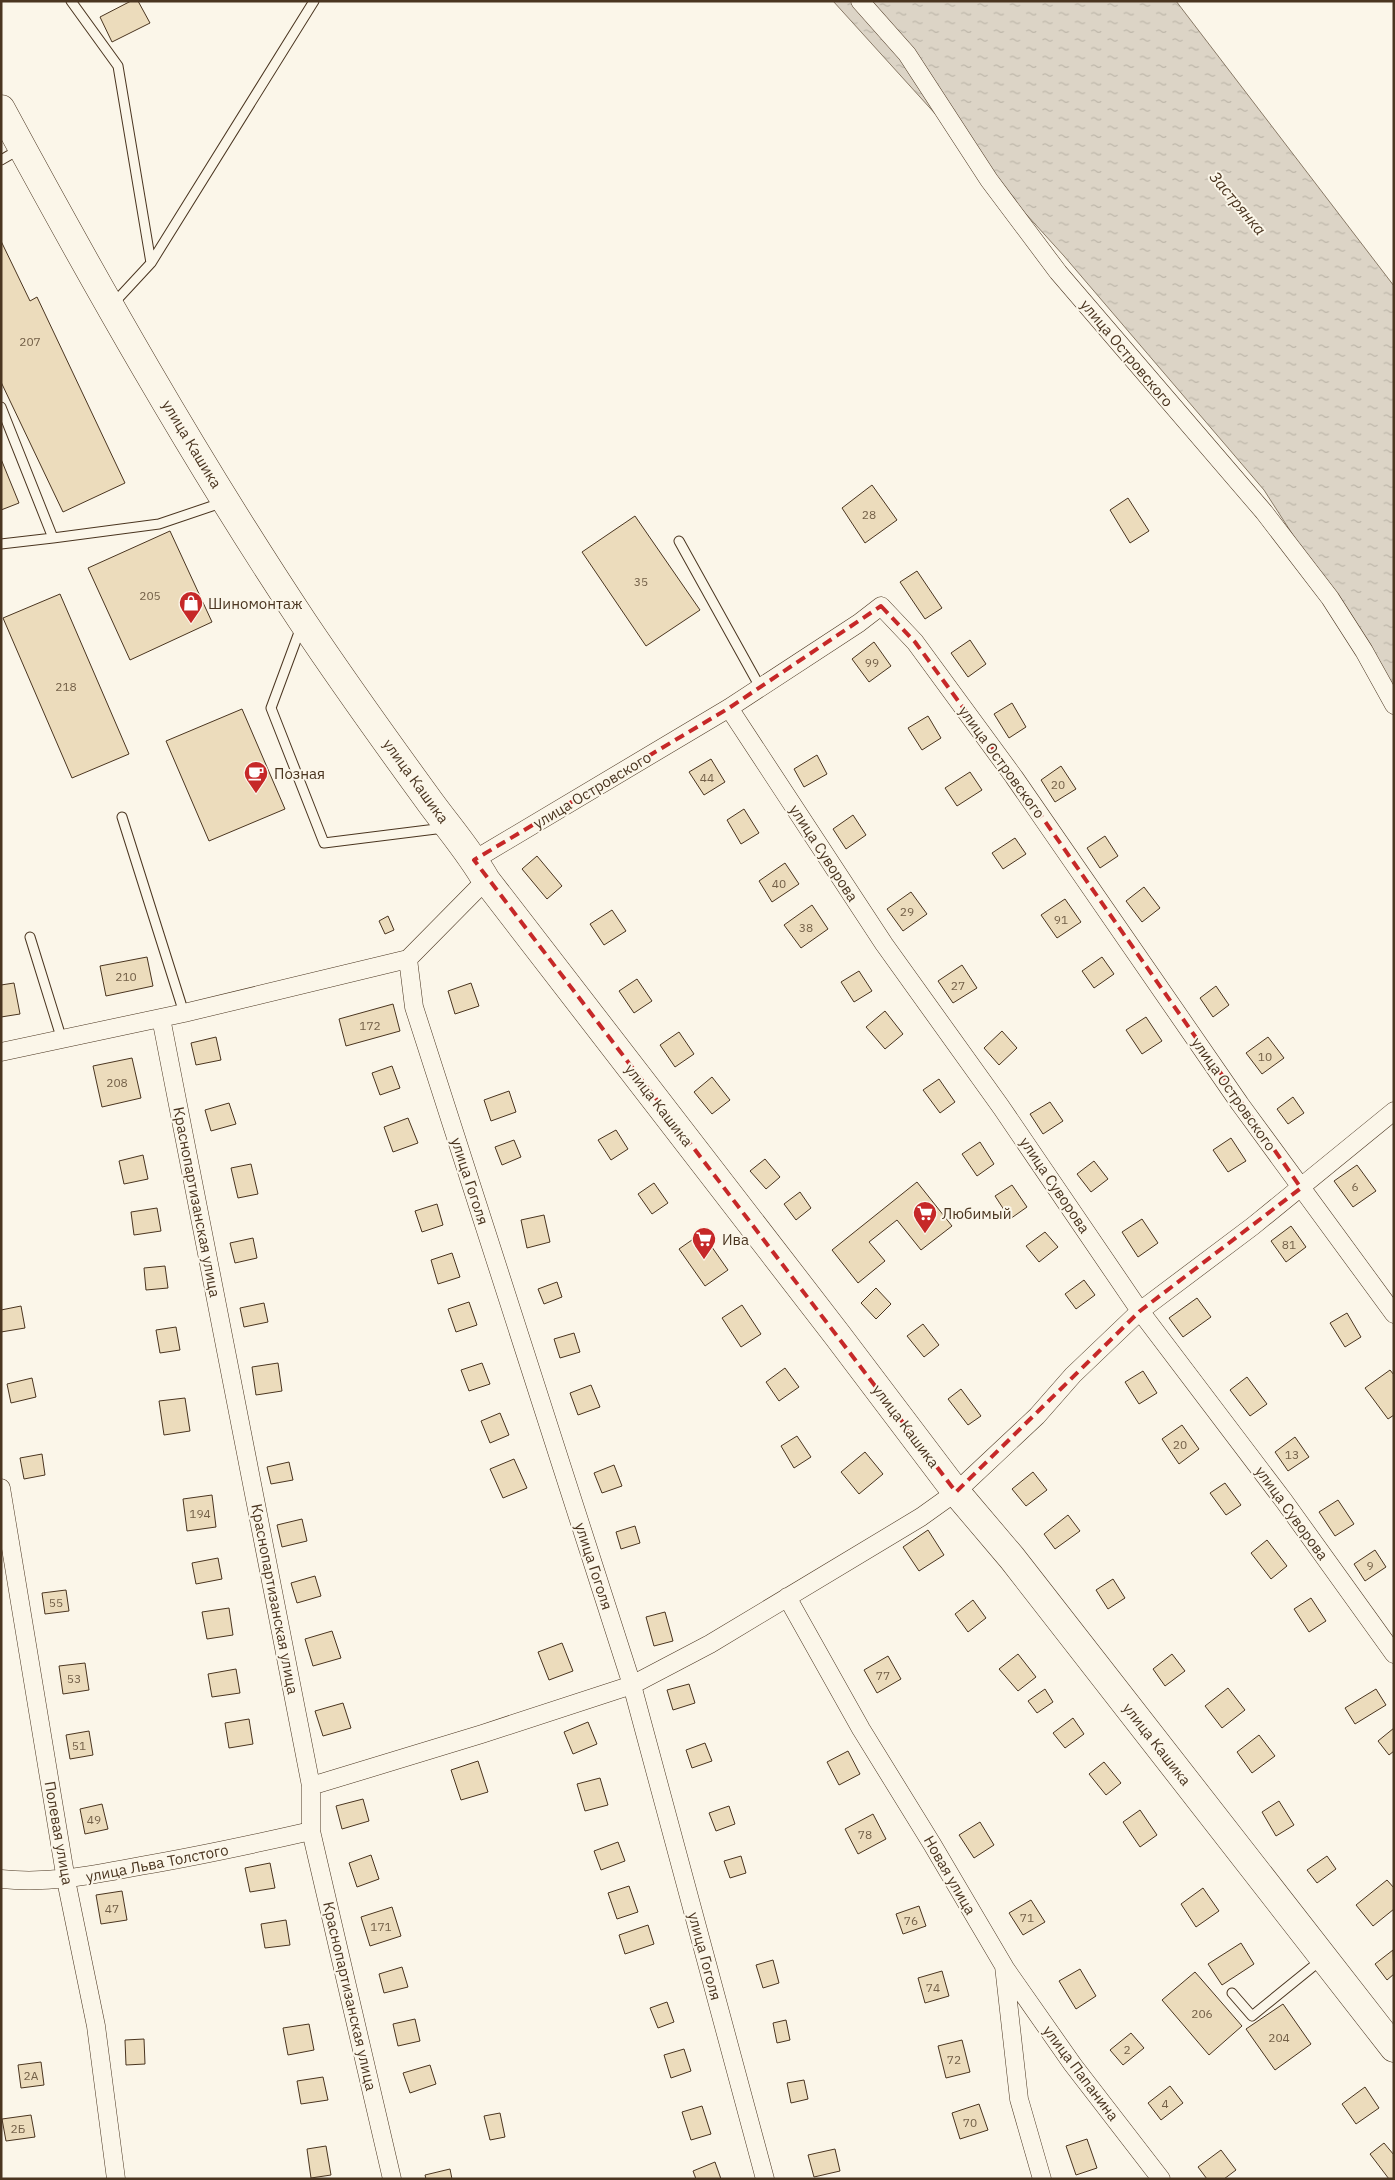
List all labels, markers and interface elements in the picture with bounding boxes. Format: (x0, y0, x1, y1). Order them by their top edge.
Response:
water label: Застрянка (1206, 167, 1270, 239)
street label: улица Островского (1077, 295, 1177, 411)
house number: 207 (19, 334, 41, 349)
street label: улица Кашика (158, 396, 226, 492)
house number: 28 (862, 507, 876, 522)
house number: 35 (634, 574, 648, 589)
house number: 205 (139, 588, 161, 603)
shop icon: Шиномонтаж (178, 590, 204, 624)
place label: Шиномонтаж (208, 594, 303, 613)
house number: 99 (865, 655, 879, 670)
house number: 218 (55, 679, 77, 694)
street label: улица Островского (955, 702, 1049, 822)
street label: улица Кашика (379, 735, 453, 827)
street label: улица Островского (529, 747, 655, 833)
cafe icon: Позная (243, 760, 269, 794)
place label: Позная (274, 764, 325, 783)
house number: 44 (700, 770, 714, 785)
house number: 20 (1051, 777, 1065, 792)
street label: улица Суворова (786, 801, 862, 905)
house number: 40 (772, 876, 786, 891)
house number: 29 (900, 904, 914, 919)
house number: 91 (1054, 912, 1068, 927)
house number: 38 (799, 920, 813, 935)
house number: 210 (115, 969, 137, 984)
house number: 27 (951, 978, 965, 993)
house number: 172 (359, 1018, 381, 1033)
street label: улица Островского (1188, 1033, 1280, 1155)
house number: 10 (1258, 1049, 1272, 1064)
street label: улица Кашика (621, 1060, 697, 1150)
house number: 208 (106, 1075, 128, 1090)
street label: Краснопартизанская улица (169, 1105, 225, 1299)
street label: улица Суворова (1016, 1133, 1094, 1237)
street label: улица Гоголя (447, 1135, 493, 1227)
house number: 6 (1351, 1179, 1359, 1194)
supermarket icon: Любимый (912, 1200, 938, 1234)
place label: Любимый (942, 1204, 1011, 1223)
supermarket icon: Ива (691, 1226, 717, 1260)
place label: Ива (722, 1230, 749, 1249)
house number: 81 (1282, 1237, 1296, 1252)
street label: улица Кашика (868, 1380, 944, 1472)
house number: 20 (1173, 1437, 1187, 1452)
house number: 13 (1285, 1447, 1299, 1462)
street label: улица Суворова (1251, 1462, 1333, 1564)
street label: Краснопартизанская улица (247, 1502, 303, 1696)
house number: 194 (189, 1506, 211, 1521)
street label: улица Гоголя (571, 1520, 617, 1612)
house number: 9 (1366, 1558, 1374, 1573)
house number: 55 (49, 1595, 63, 1610)
house number: 77 (876, 1668, 890, 1683)
house number: 53 (67, 1671, 81, 1686)
street label: улица Кашика (1119, 1699, 1195, 1789)
house number: 51 (72, 1738, 86, 1753)
street label: Полевая улица (41, 1780, 77, 1886)
house number: 49 (87, 1812, 101, 1827)
house number: 78 (858, 1827, 872, 1842)
street label: Новая улица (920, 1832, 980, 1918)
street label: улица Льва Толстого (84, 1840, 230, 1886)
street label: Краснопартизанская улица (319, 1900, 381, 2092)
house number: 47 (105, 1901, 119, 1916)
street label: улица Гоголя (684, 1910, 726, 2002)
house number: 71 (1020, 1910, 1034, 1925)
house number: 76 (904, 1913, 918, 1928)
house number: 171 (370, 1919, 392, 1934)
house number: 74 (926, 1980, 940, 1995)
house number: 206 (1191, 2006, 1213, 2021)
street label: улица Папанина (1039, 2022, 1123, 2124)
house number: 204 (1268, 2030, 1290, 2045)
house number: 2 (1123, 2042, 1131, 2057)
house number: 72 (947, 2052, 961, 2067)
house number: 2А (24, 2068, 39, 2083)
house number: 4 (1161, 2096, 1169, 2111)
house number: 70 (963, 2115, 977, 2130)
house number: 2Б (11, 2121, 25, 2136)

